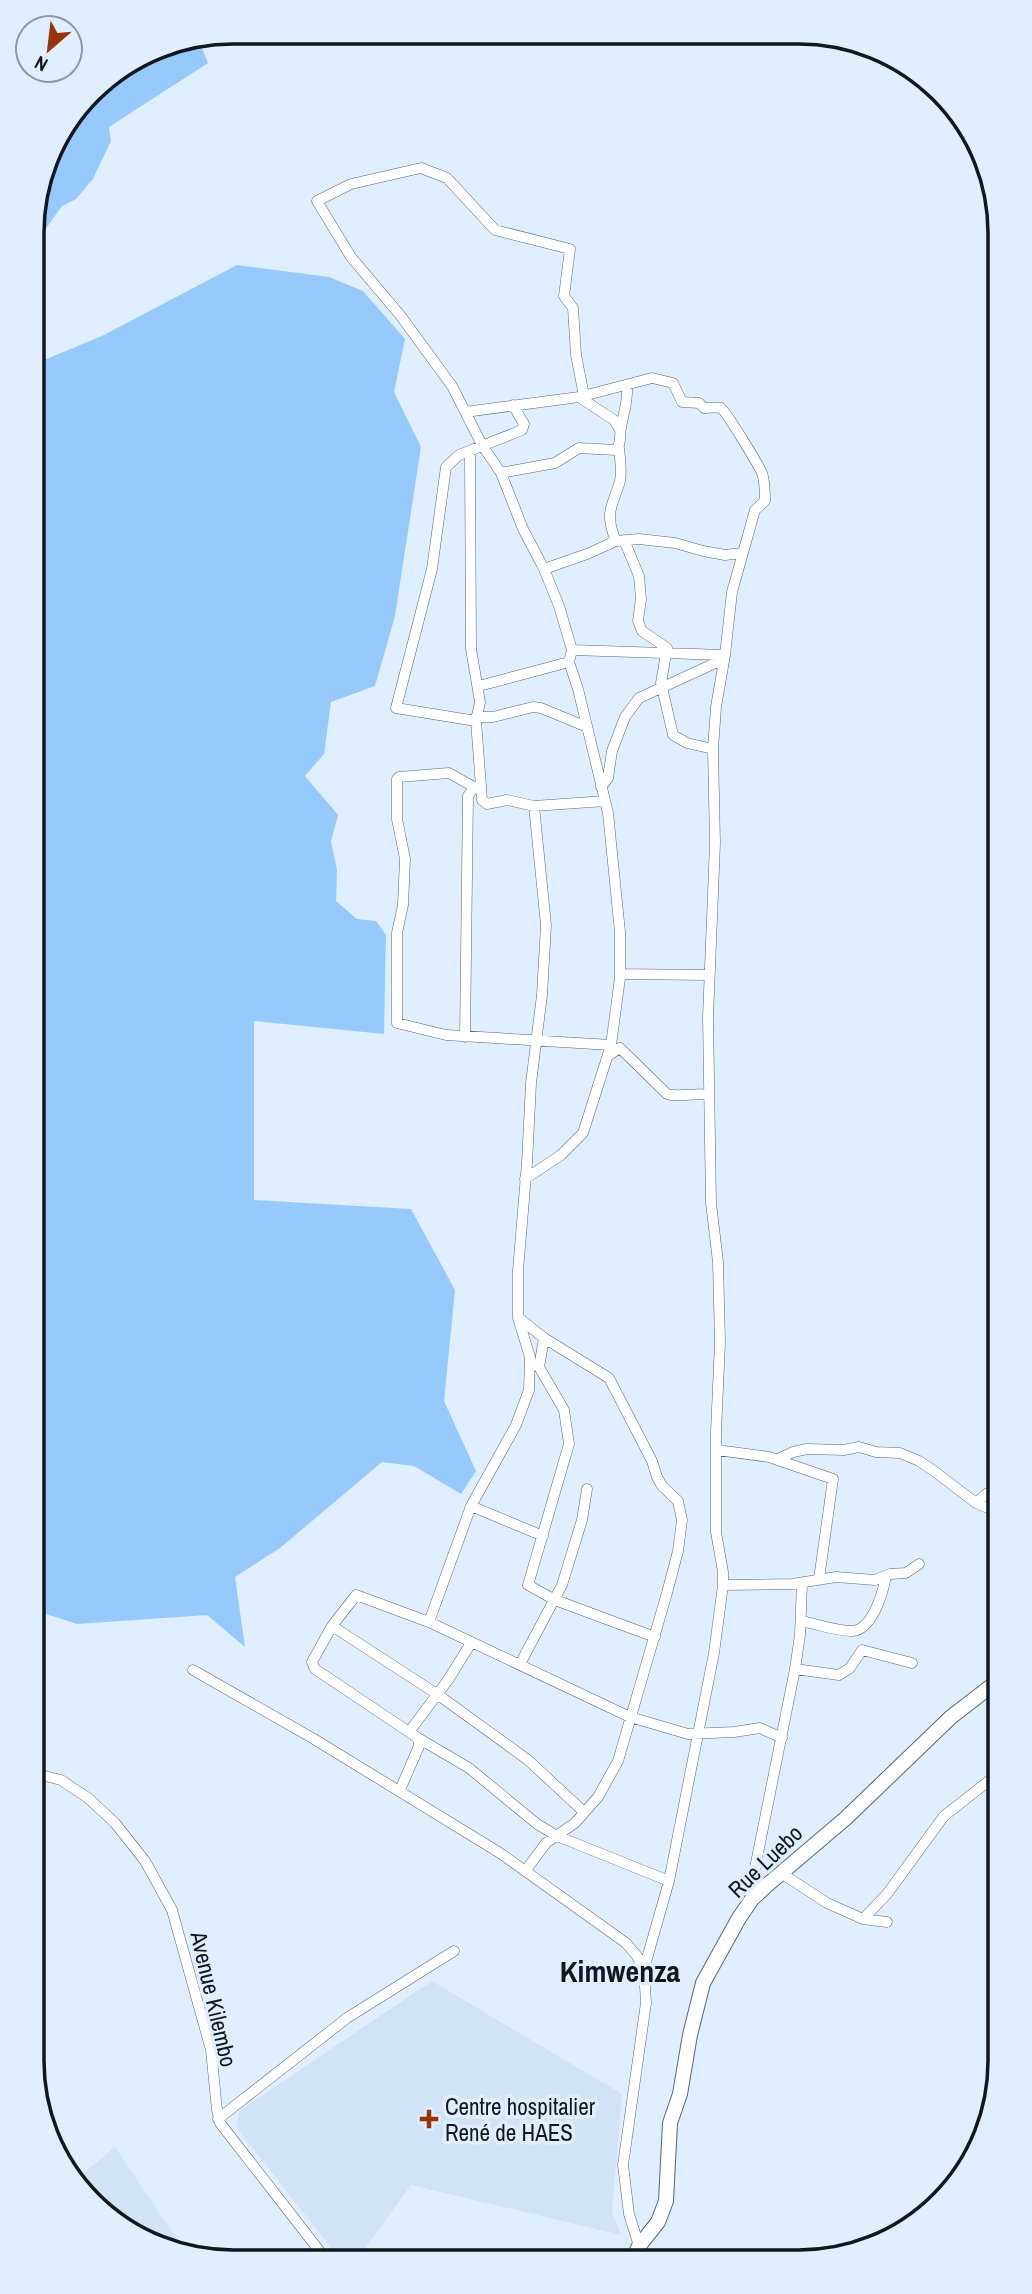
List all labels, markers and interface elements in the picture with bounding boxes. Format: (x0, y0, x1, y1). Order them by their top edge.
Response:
north arrow (14, 14, 84, 84)
text: N (30, 50, 52, 78)
street label: Rue Luebo (721, 1818, 809, 1904)
street label: Avenue Kilembo (183, 1927, 245, 2070)
district label: Kimwenza (560, 1951, 680, 1991)
place label: Centre hospitalier René de HAES (445, 2091, 596, 2148)
marker: Centre hospitalier René de HAES (419, 2109, 439, 2129)

